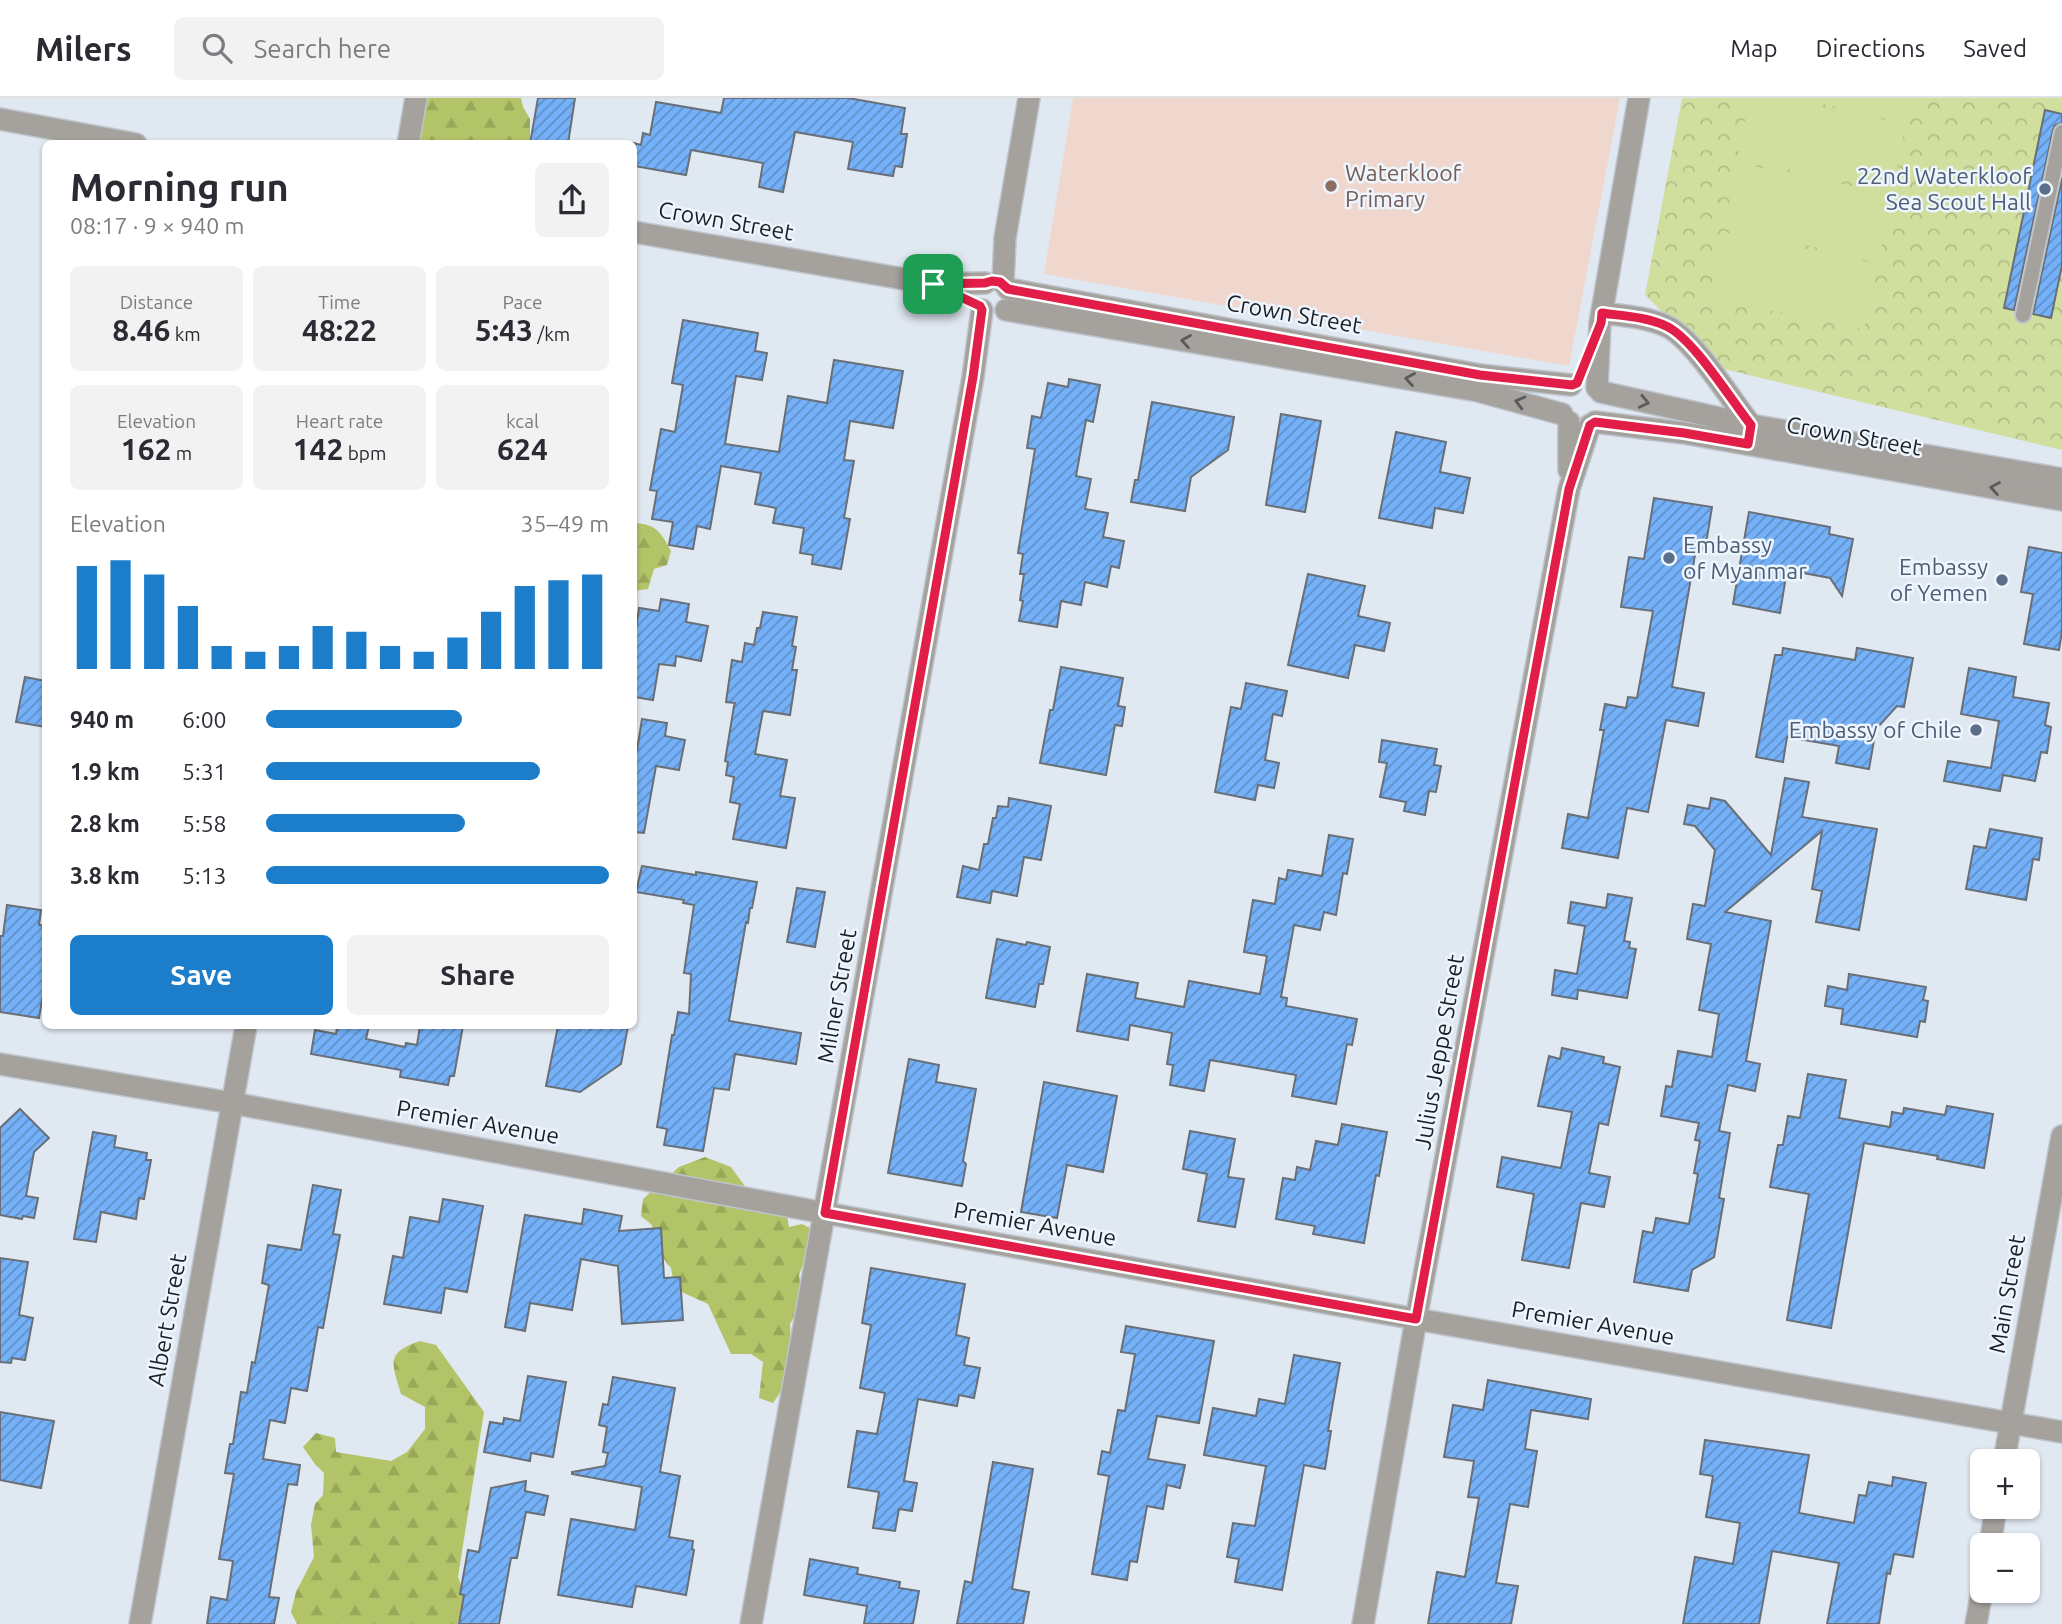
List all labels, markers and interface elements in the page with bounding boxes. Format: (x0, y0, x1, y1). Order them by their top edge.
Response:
search box (174, 17, 664, 80)
icon: search (198, 29, 236, 67)
text: Milers (35, 30, 132, 67)
text: Search here (254, 34, 391, 63)
text: Map (1730, 35, 1777, 62)
text: Directions (1815, 35, 1925, 62)
text: Saved (1963, 35, 2027, 62)
place label: Waterkloof Primary (1345, 160, 1462, 211)
button: share (535, 163, 609, 237)
place label: 22nd Waterkloof Sea Scout Hall (1857, 163, 2031, 214)
text: Morning run (70, 166, 289, 208)
marker: Waterkloof Primary (1323, 178, 1339, 194)
marker: 22nd Waterkloof Sea Scout Hall (2037, 181, 2053, 197)
street label: Crown Street (657, 196, 796, 245)
text: 08:17 · 9 × 940 m (70, 213, 244, 238)
pin (903, 254, 963, 314)
icon: arrive (914, 265, 952, 303)
street label: Crown Street (1225, 289, 1364, 338)
text: Distance (120, 291, 193, 313)
text: Time (318, 291, 361, 313)
text: Pace (502, 291, 543, 313)
text: 8.46 (112, 313, 170, 347)
text: 48:22 (302, 313, 377, 347)
text: 5:43 (475, 313, 533, 347)
text: km (170, 323, 201, 345)
text: /km (533, 323, 570, 345)
one-way arrow (1180, 334, 1192, 349)
one-way arrow (1404, 372, 1416, 387)
one-way arrow (1638, 393, 1650, 408)
one-way arrow (1514, 396, 1526, 411)
text: Elevation (117, 410, 196, 432)
text: Heart rate (296, 410, 383, 432)
text: kcal (506, 410, 539, 432)
street label: Crown Street (1785, 411, 1924, 460)
text: 162 (121, 432, 172, 466)
text: 142 (293, 432, 343, 466)
text: 624 (497, 432, 548, 466)
text: m (172, 442, 192, 464)
text: bpm (343, 442, 386, 464)
one-way arrow (1989, 481, 2001, 496)
text: Elevation (70, 511, 166, 536)
text: 35–49 m (521, 511, 609, 536)
place label: Embassy of Myanmar (1683, 532, 1807, 583)
marker: Embassy of Myanmar (1661, 550, 1677, 566)
place label: Embassy of Yemen (1890, 554, 1988, 605)
marker: Embassy of Yemen (1994, 572, 2010, 588)
text: 940 m (70, 707, 134, 732)
text: 6:00 (182, 707, 227, 732)
place label: Embassy of Chile (1789, 717, 1962, 742)
marker: Embassy of Chile (1968, 722, 1984, 738)
text: 1.9 km (70, 759, 140, 784)
text: 5:31 (182, 759, 227, 784)
text: 2.8 km (70, 811, 140, 836)
text: 5:58 (182, 811, 227, 836)
text: 3.8 km (70, 863, 140, 888)
text: 5:13 (182, 863, 227, 888)
street label: Milner Street (812, 927, 861, 1065)
button: Save (70, 935, 333, 1015)
button: Share (347, 935, 609, 1015)
street label: Julius Jeppe Street (1409, 952, 1468, 1151)
street label: Premier Avenue (395, 1095, 561, 1148)
street label: Premier Avenue (952, 1197, 1118, 1250)
street label: Main Street (1984, 1233, 2029, 1355)
street label: Albert Street (143, 1252, 190, 1388)
street label: Premier Avenue (1510, 1296, 1676, 1349)
map controls (1970, 1449, 2040, 1603)
button: + (1970, 1449, 2040, 1519)
button: − (1970, 1533, 2040, 1603)

